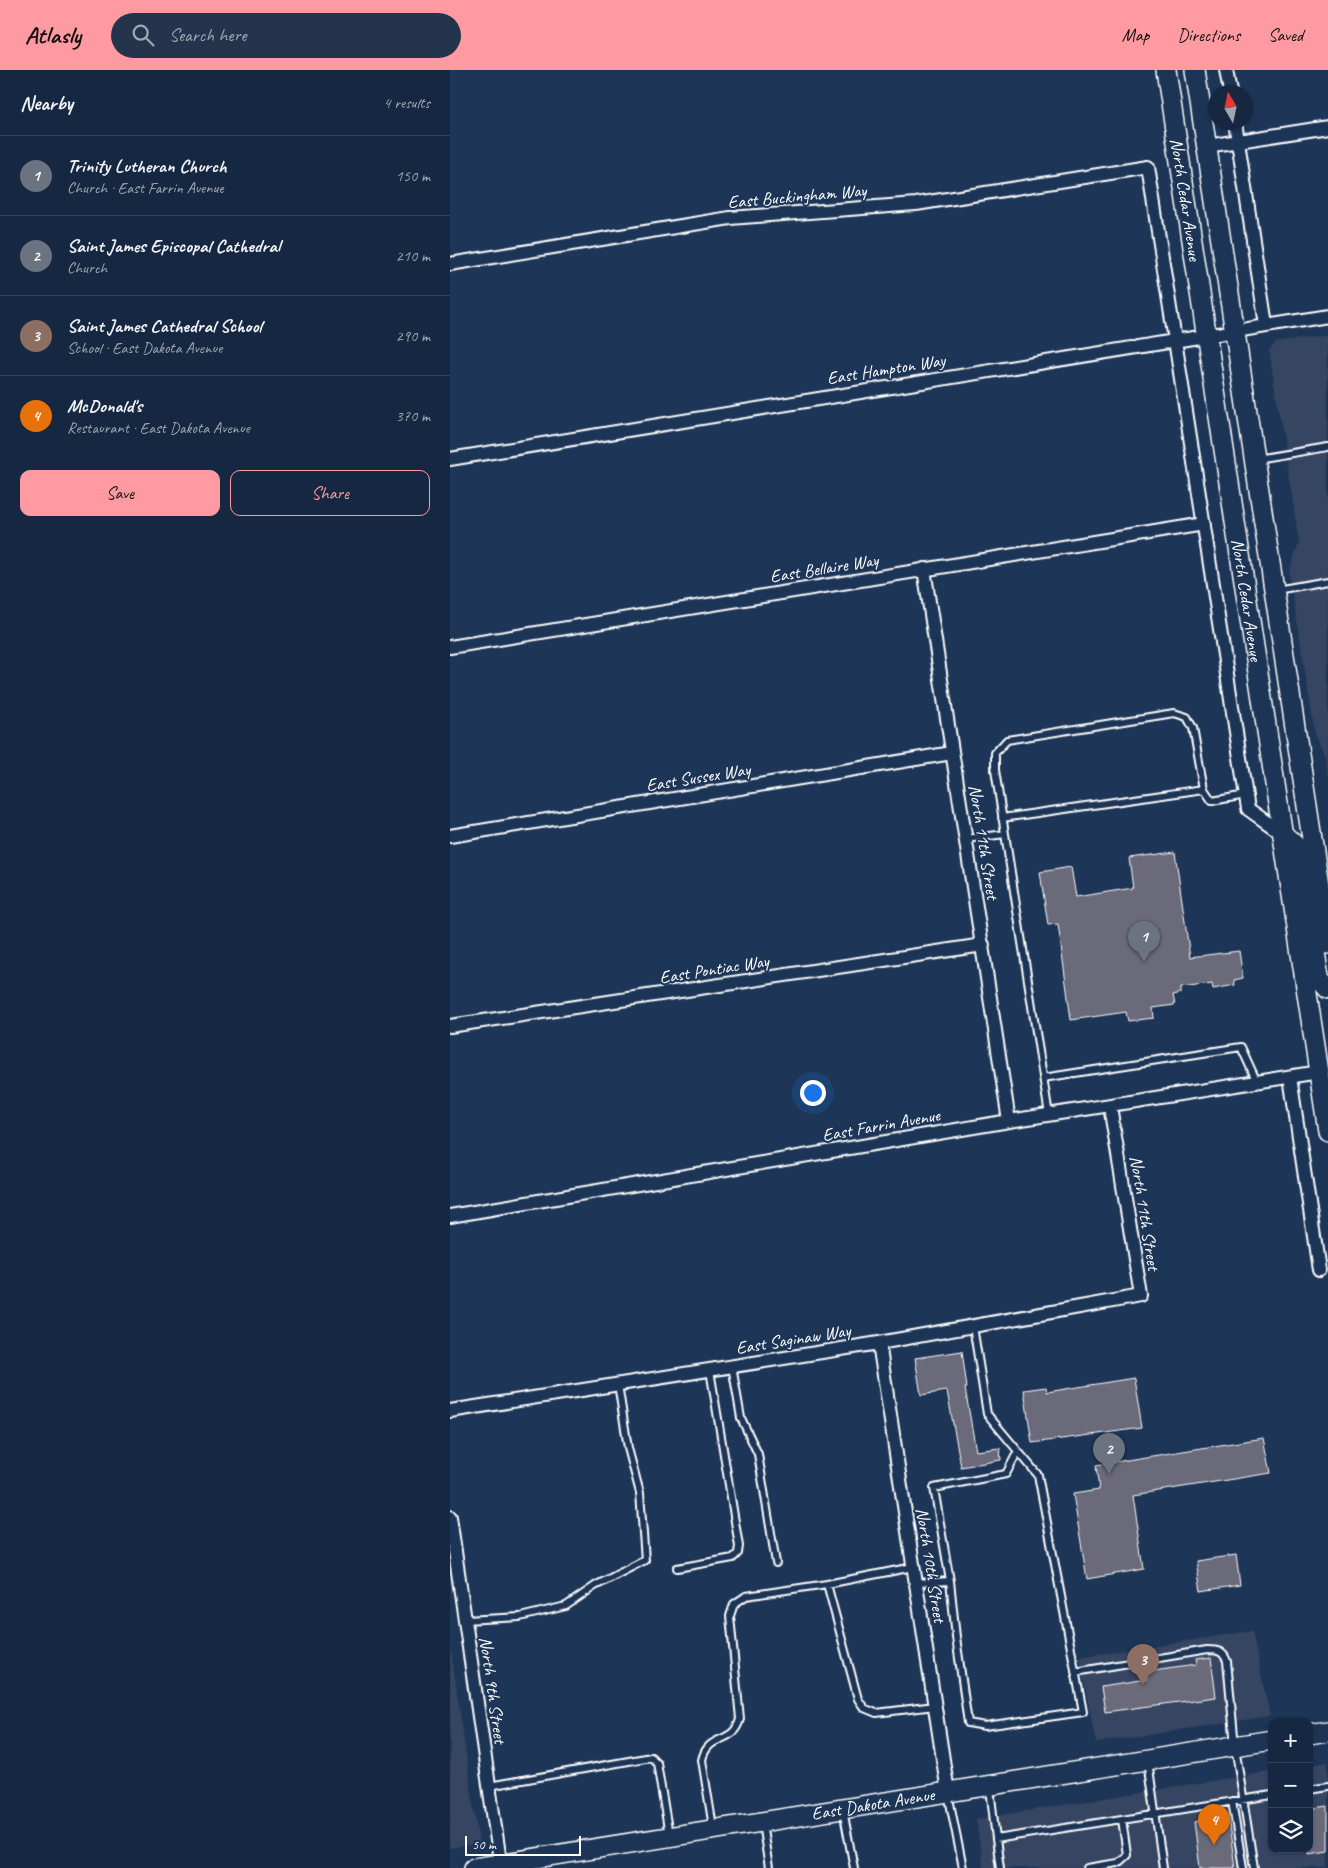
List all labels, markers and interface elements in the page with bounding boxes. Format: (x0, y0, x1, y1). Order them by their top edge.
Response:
search box (111, 13, 461, 58)
text: Atlasly (25, 20, 81, 50)
icon: search (129, 21, 157, 49)
text: Search here (169, 23, 246, 47)
text: Map (1122, 24, 1149, 46)
text: Directions (1177, 24, 1240, 46)
text: Saved (1268, 24, 1303, 46)
north arrow (1208, 85, 1253, 130)
text: Nearby (20, 90, 73, 116)
text: 4 results (383, 93, 430, 113)
street label: North Cedar Avenue (1166, 137, 1206, 263)
text: Trinity Lutheran Church (67, 154, 227, 178)
text: 1 (32, 166, 40, 186)
text: 150 m (396, 166, 430, 186)
text: Church · East Farrin Avenue (67, 178, 224, 198)
street label: East Buckingham Way (727, 179, 869, 213)
text: Saint James Episcopal Cathedral (67, 234, 280, 258)
text: 2 (32, 246, 40, 266)
text: 210 m (396, 246, 430, 266)
text: Church (67, 258, 107, 278)
text: Saint James Cathedral School (67, 314, 262, 338)
text: 3 (32, 326, 40, 346)
text: 290 m (396, 326, 430, 346)
text: School · East Dakota Avenue (67, 338, 222, 358)
street label: East Hampton Way (825, 349, 949, 389)
text: McDonald's (67, 394, 142, 418)
text: 4 (32, 406, 40, 426)
text: 370 m (396, 406, 430, 426)
text: Restaurant · East Dakota Avenue (67, 418, 250, 438)
button: Save (20, 470, 220, 516)
button: Share (230, 470, 430, 516)
street label: North Cedar Avenue (1227, 537, 1267, 664)
street label: East Bellaire Way (768, 548, 881, 587)
street label: East Sussex Way (644, 758, 753, 796)
street label: North 11th Street (964, 783, 1004, 903)
pin: 1 (1128, 921, 1160, 962)
street label: East Pontiac Way (658, 949, 772, 988)
your location (800, 1080, 826, 1106)
street label: East Farrin Avenue (821, 1104, 943, 1146)
street label: North 11th Street (1125, 1154, 1165, 1274)
street label: East Saginaw Way (734, 1319, 854, 1359)
pin: 2 (1093, 1433, 1125, 1474)
street label: North 10th Street (911, 1506, 951, 1626)
street label: North 9th Street (475, 1635, 512, 1747)
pin: 3 (1127, 1644, 1159, 1685)
map controls (1268, 1718, 1313, 1853)
button: + (1268, 1718, 1313, 1763)
button: − (1268, 1763, 1313, 1808)
street label: East Dakota Avenue (810, 1783, 937, 1825)
pin: 4 (1198, 1804, 1230, 1845)
button: layers (1268, 1808, 1313, 1853)
scale bar (465, 1833, 581, 1856)
text: 50 m (472, 1836, 496, 1853)

